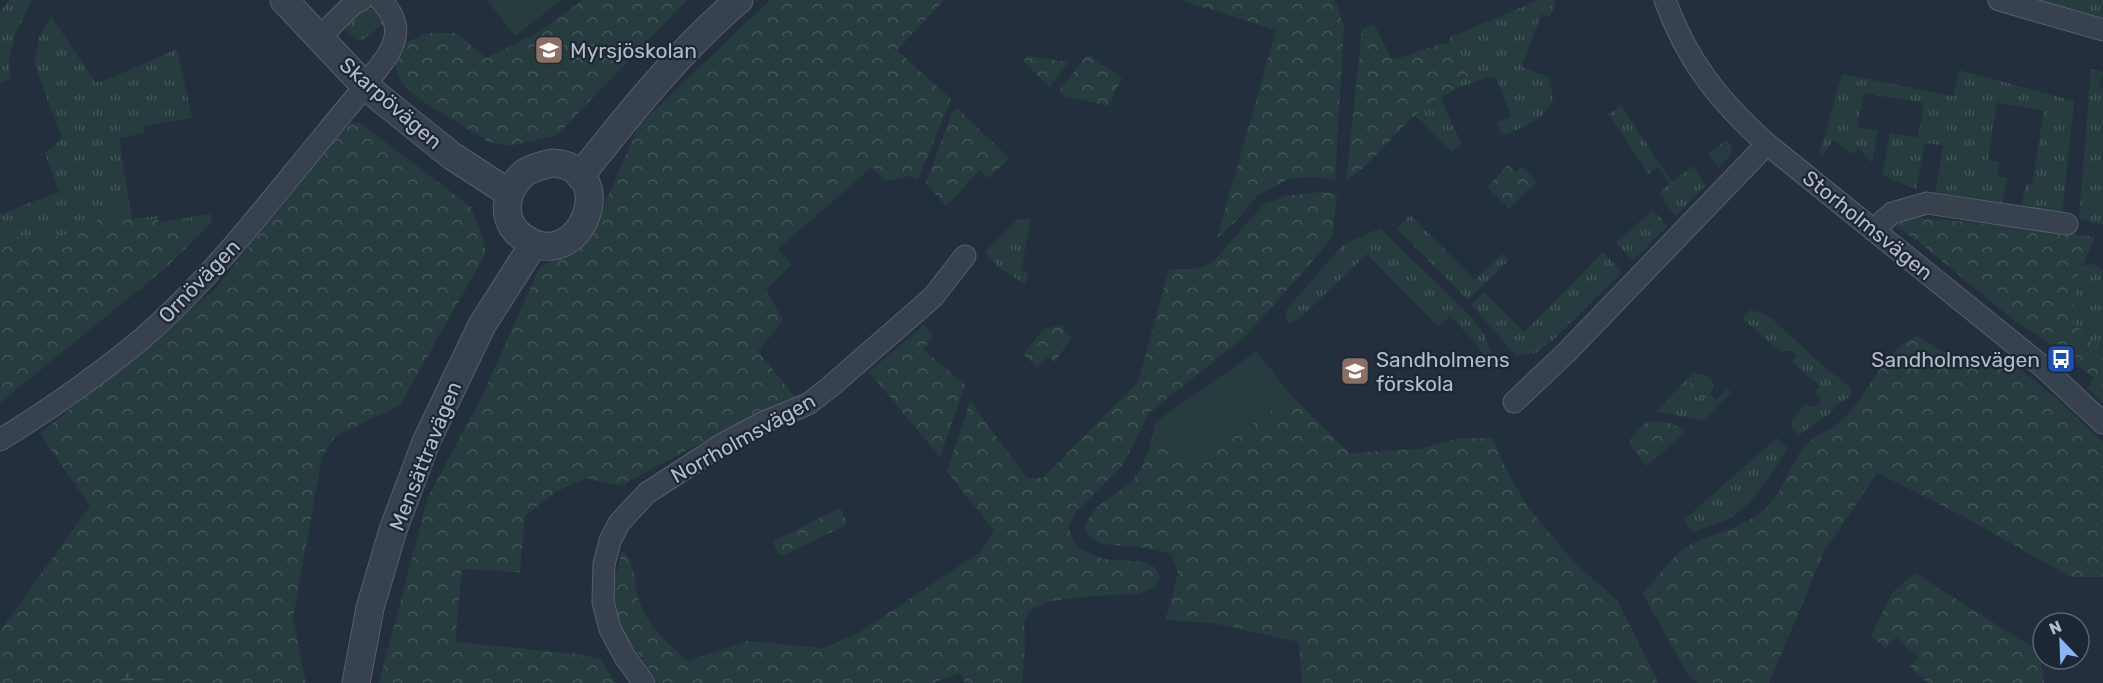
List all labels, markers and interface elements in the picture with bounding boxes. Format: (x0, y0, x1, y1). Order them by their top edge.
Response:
school or university icon: Myrsjöskolan (533, 34, 565, 66)
place label: Myrsjöskolan (570, 38, 697, 63)
street label: Skarpövägen (335, 52, 447, 154)
street label: Storholmsvägen (1798, 165, 1938, 285)
street label: Ornövägen (153, 234, 245, 328)
bus stop icon: Sandholmsvägen (2045, 343, 2077, 375)
place label: Sandholmens förskola (1376, 347, 1510, 396)
place label: Sandholmsvägen (1871, 347, 2040, 372)
school or university icon: Sandholmens förskola (1339, 355, 1371, 387)
street label: Mensättravägen (384, 378, 466, 534)
street label: Norrholmsvägen (666, 388, 820, 488)
north arrow (2031, 611, 2091, 671)
text: N (2046, 617, 2064, 639)

